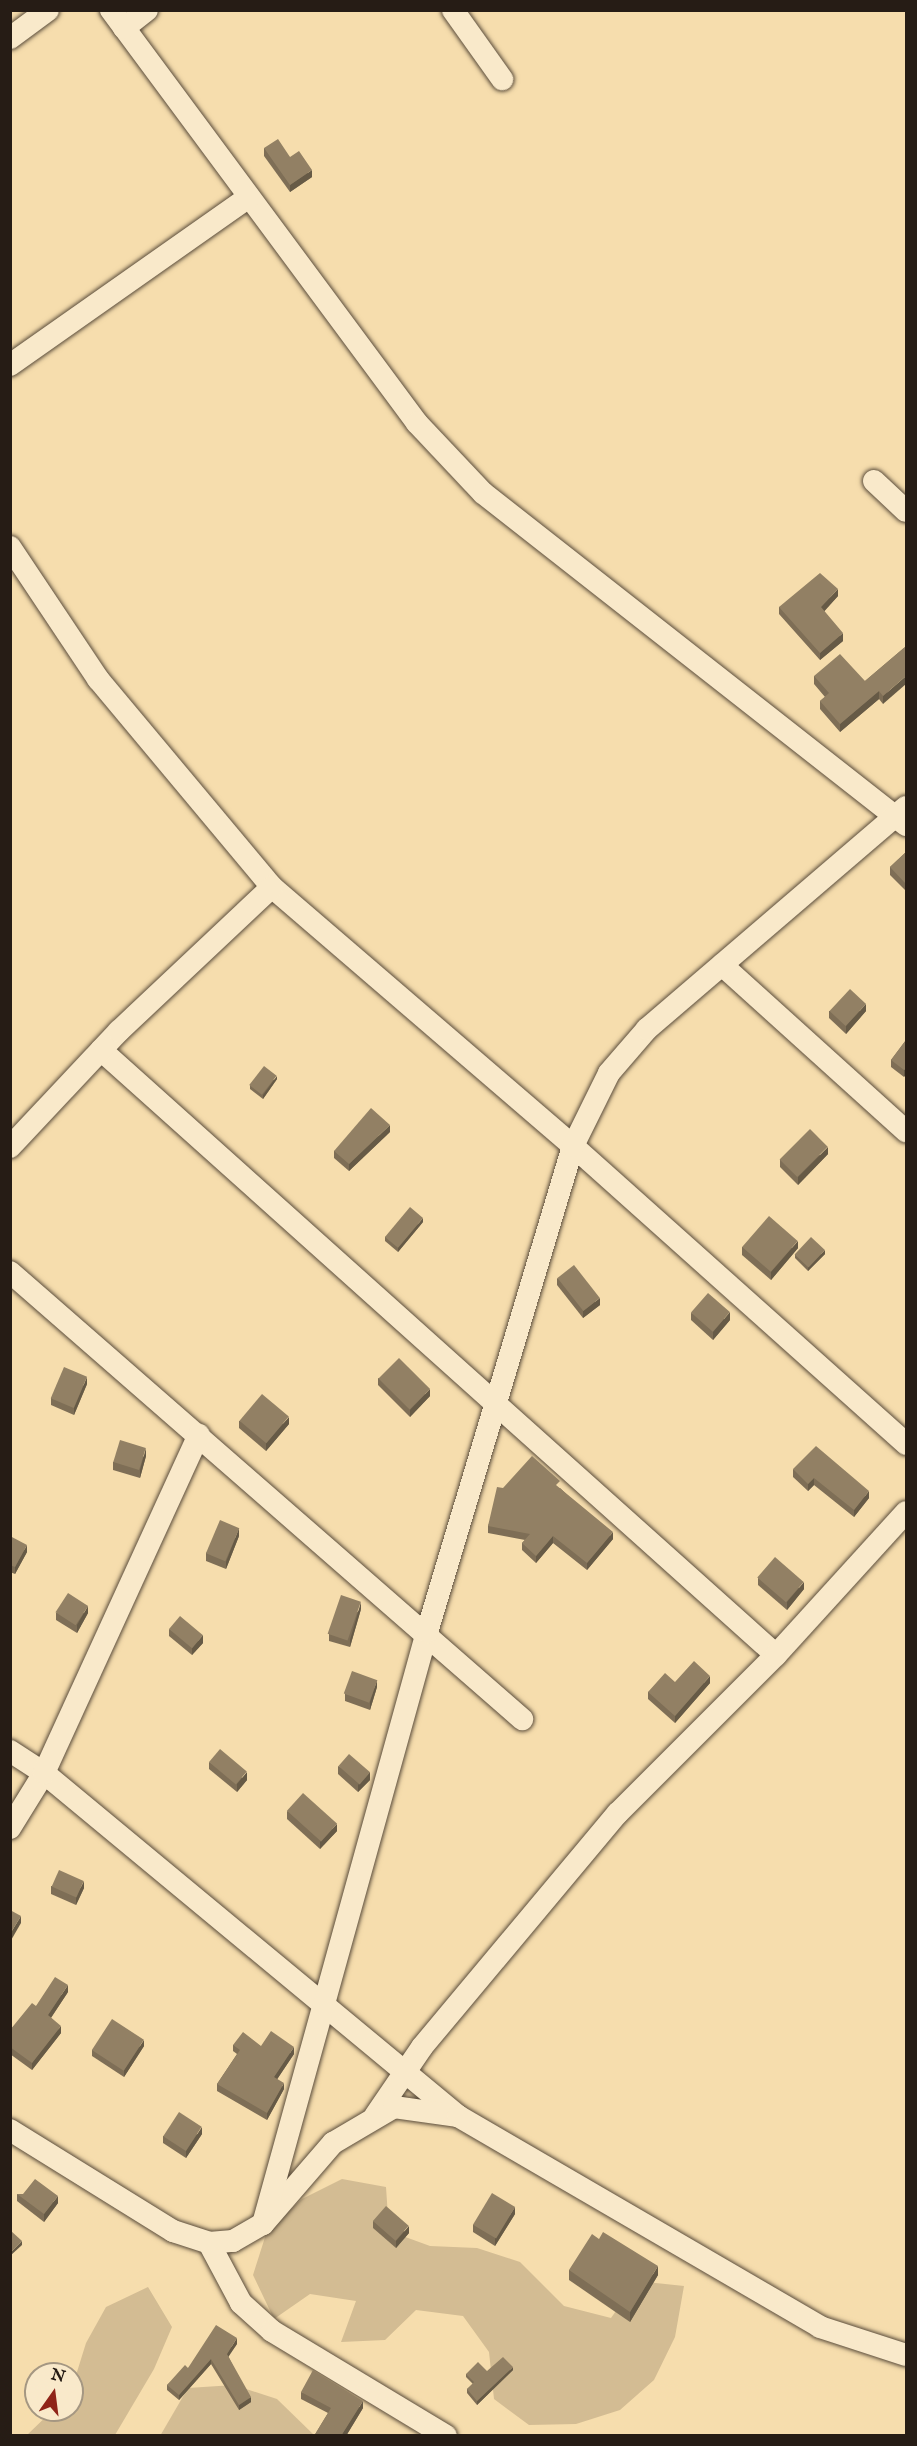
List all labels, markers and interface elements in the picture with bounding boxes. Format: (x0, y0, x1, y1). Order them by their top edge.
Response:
north arrow (24, 2362, 84, 2422)
text: N (49, 2365, 67, 2388)

